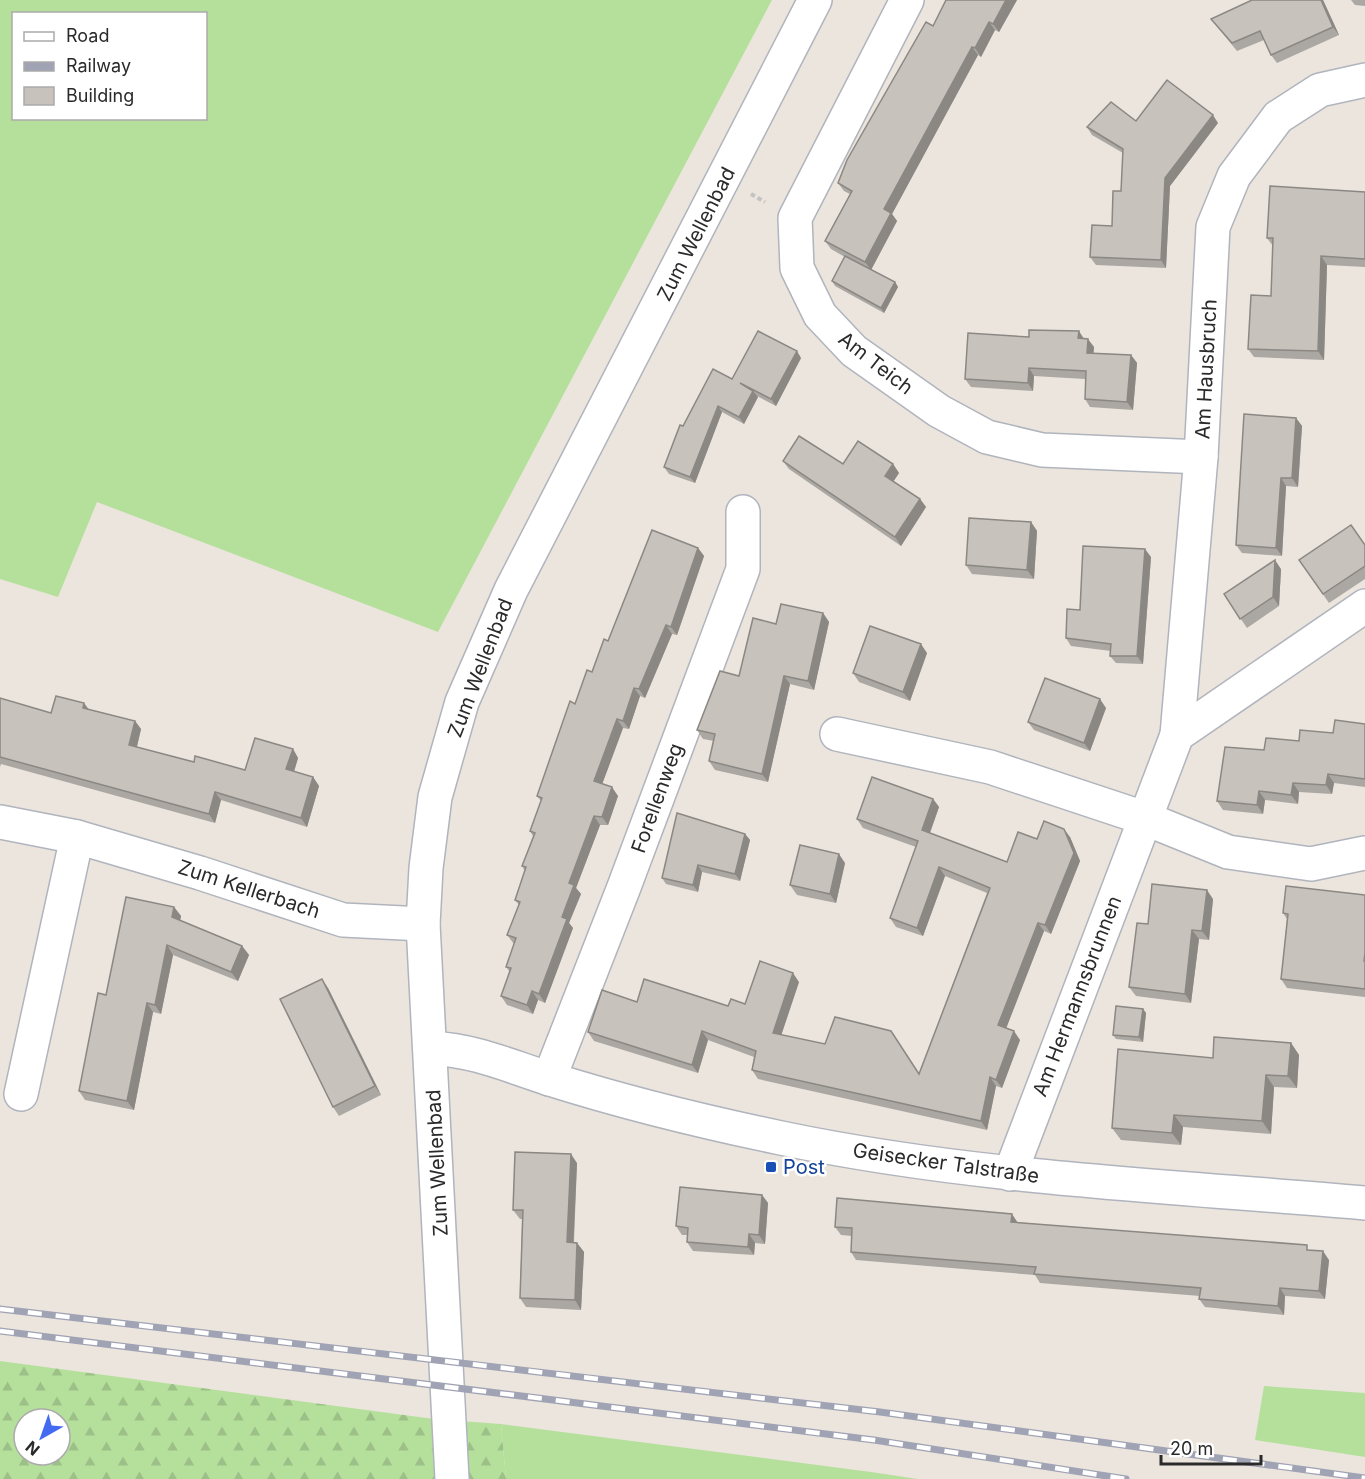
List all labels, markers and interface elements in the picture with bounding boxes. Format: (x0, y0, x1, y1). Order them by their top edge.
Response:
legend (12, 12, 207, 120)
text: Road (66, 25, 109, 46)
text: Railway (66, 55, 131, 76)
text: Building (66, 85, 134, 106)
street label: Zum Wellenbad (652, 163, 740, 305)
street label: Am Hausbruch (1190, 298, 1222, 440)
street label: Am Teich (834, 326, 918, 400)
street label: Zum Wellenbad (442, 595, 518, 741)
street label: Forellenweg (626, 740, 688, 856)
street label: Zum Kellerbach (175, 855, 323, 923)
street label: Am Hermannsbrunnen (1028, 892, 1126, 1100)
street label: Zum Wellenbad (421, 1089, 453, 1237)
street label: Geisecker Talstraße (851, 1138, 1041, 1188)
place label: Post (783, 1155, 825, 1179)
marker: Post (764, 1160, 778, 1174)
north arrow (12, 1407, 72, 1467)
scale bar (1161, 1428, 1262, 1466)
text: N (21, 1437, 43, 1460)
text: 20 m (1170, 1438, 1213, 1459)

